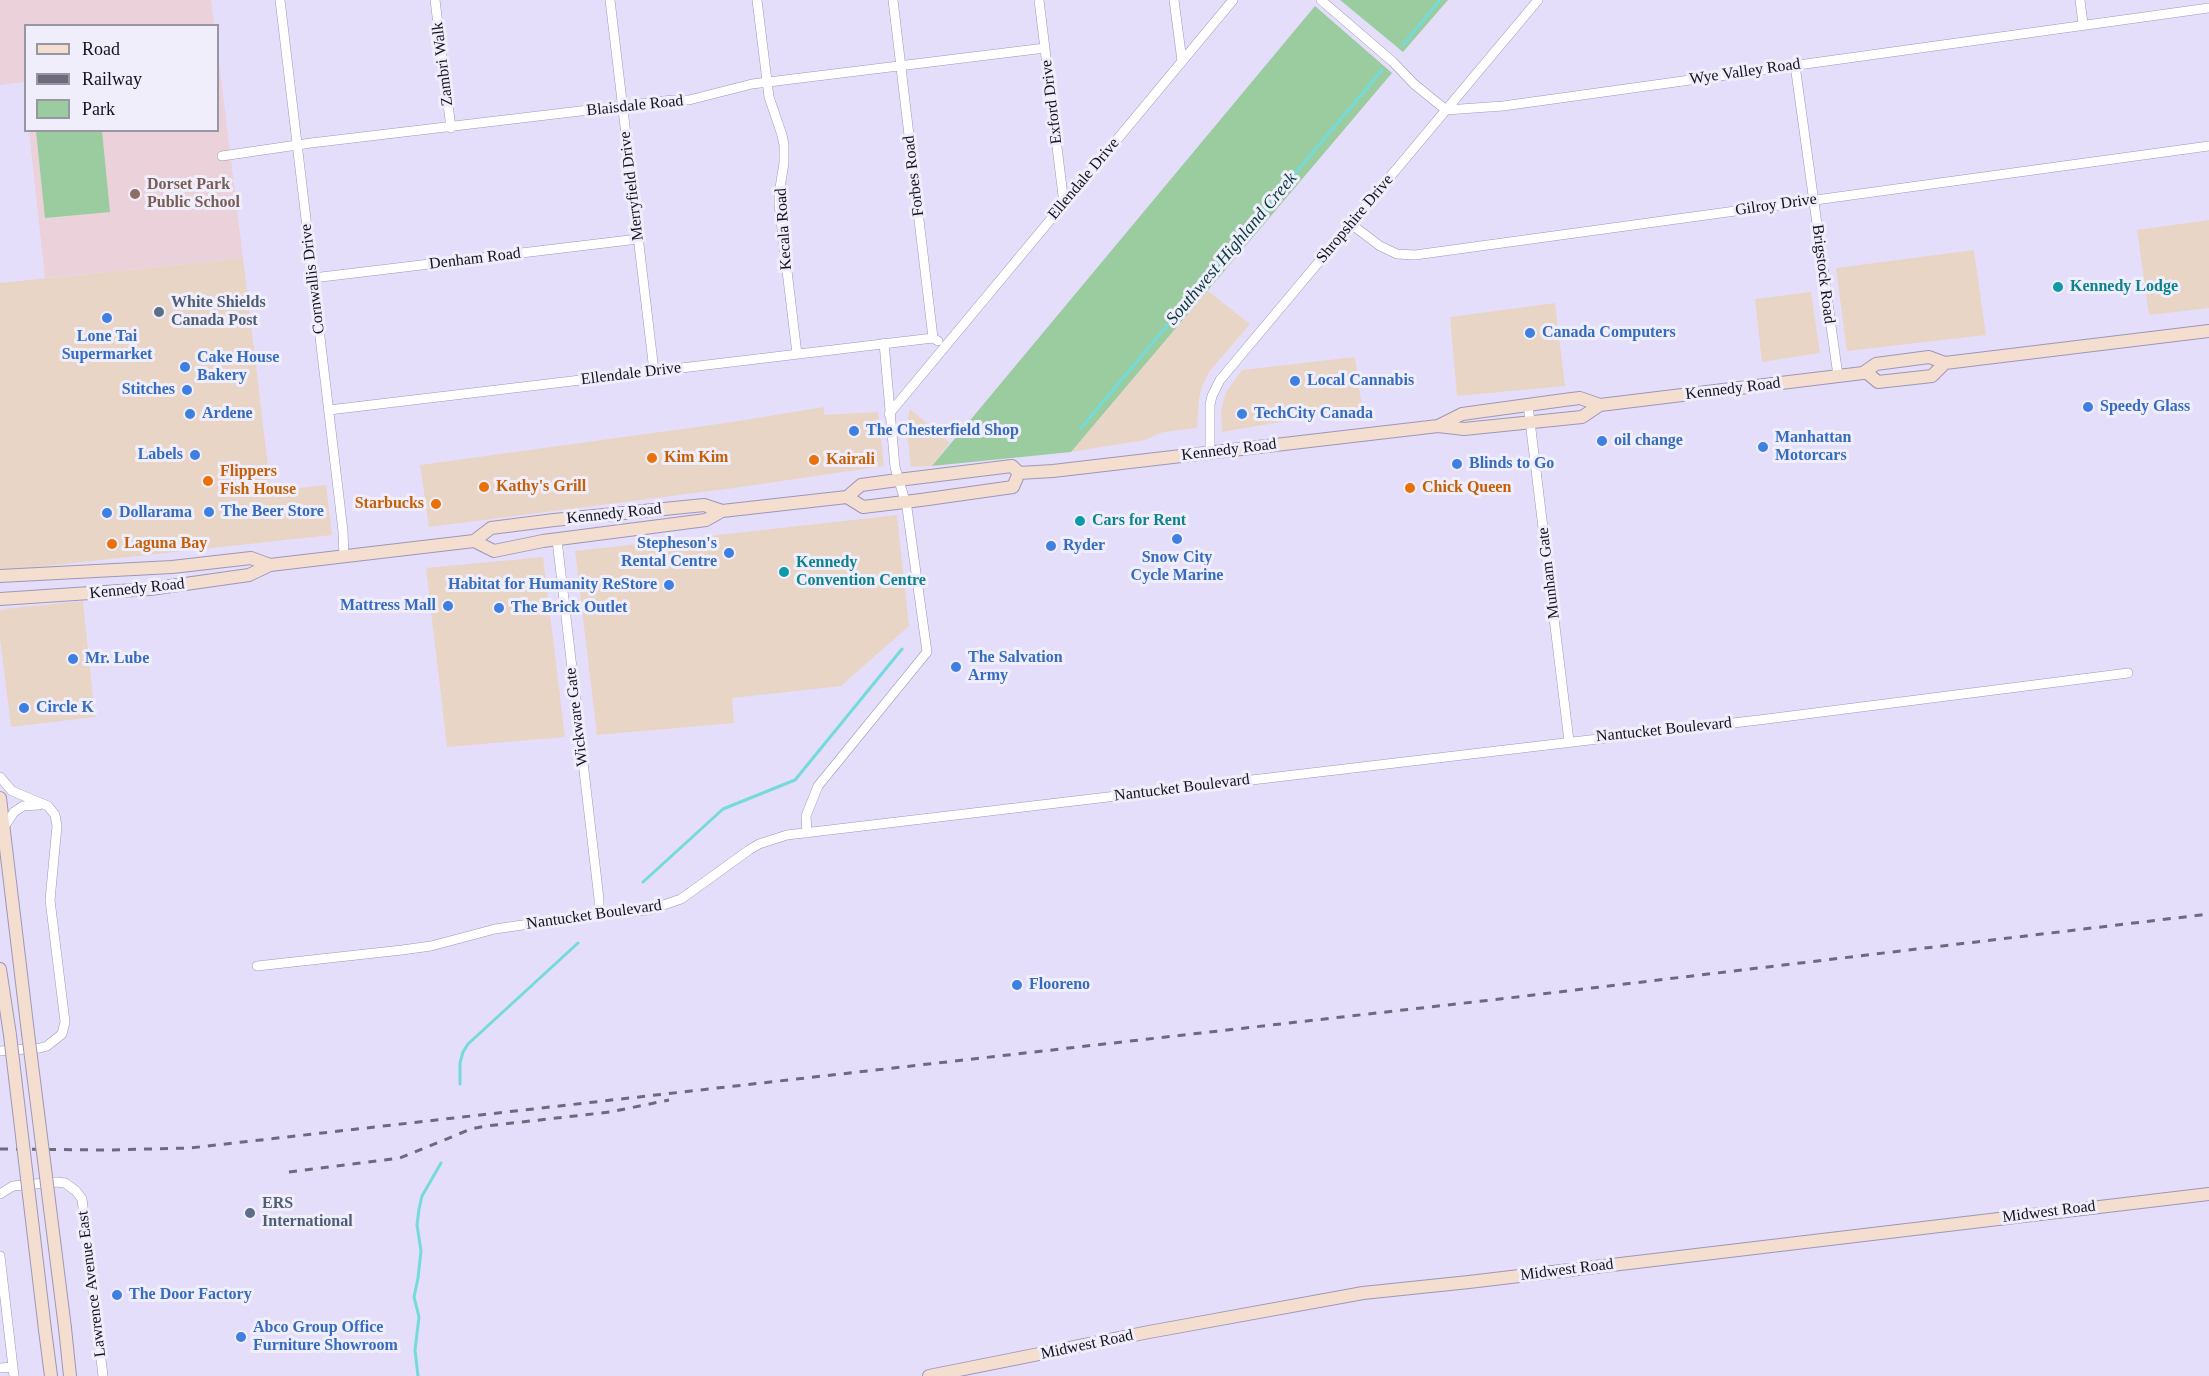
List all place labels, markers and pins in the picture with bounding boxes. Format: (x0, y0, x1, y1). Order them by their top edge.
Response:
place label: Dorset Park Public School (147, 175, 240, 213)
marker: Dorset Park Public School (128, 187, 142, 201)
place label: Kennedy Lodge (2070, 277, 2178, 297)
marker: Kennedy Lodge (2051, 280, 2065, 294)
place label: White Shields Canada Post (171, 293, 266, 331)
marker: White Shields Canada Post (152, 305, 166, 319)
marker: Lone Tai Supermarket (100, 311, 114, 325)
place label: Canada Computers (1542, 323, 1676, 343)
marker: Canada Computers (1523, 326, 1537, 340)
place label: Lone Tai Supermarket (62, 327, 152, 365)
place label: Cake House Bakery (197, 348, 279, 386)
marker: Cake House Bakery (178, 360, 192, 374)
place label: Local Cannabis (1307, 371, 1414, 391)
marker: Local Cannabis (1288, 374, 1302, 388)
place label: Stitches (122, 380, 175, 400)
marker: Stitches (180, 383, 194, 397)
place label: Speedy Glass (2100, 397, 2190, 417)
marker: Speedy Glass (2081, 400, 2095, 414)
place label: Ardene (202, 404, 253, 424)
place label: TechCity Canada (1254, 404, 1373, 424)
marker: Ardene (183, 407, 197, 421)
marker: TechCity Canada (1235, 407, 1249, 421)
place label: The Chesterfield Shop (866, 421, 1019, 441)
marker: The Chesterfield Shop (847, 424, 861, 438)
place label: Manhattan Motorcars (1775, 428, 1851, 466)
place label: oil change (1614, 431, 1683, 451)
marker: oil change (1595, 434, 1609, 448)
marker: Manhattan Motorcars (1756, 440, 1770, 454)
place label: Labels (138, 445, 183, 465)
marker: Labels (188, 448, 202, 462)
place label: Kim Kim (664, 448, 728, 468)
place label: Kairali (826, 450, 875, 470)
marker: Kim Kim (645, 451, 659, 465)
marker: Kairali (807, 453, 821, 467)
place label: Blinds to Go (1469, 454, 1554, 474)
marker: Blinds to Go (1450, 457, 1464, 471)
place label: Flippers Fish House (220, 462, 296, 500)
marker: Flippers Fish House (201, 474, 215, 488)
place label: Kathy's Grill (496, 477, 586, 497)
place label: Chick Queen (1422, 478, 1511, 498)
marker: Kathy's Grill (477, 480, 491, 494)
marker: Chick Queen (1403, 481, 1417, 495)
place label: Starbucks (355, 494, 424, 514)
marker: Starbucks (429, 497, 443, 511)
place label: The Beer Store (221, 502, 324, 522)
place label: Dollarama (119, 503, 192, 523)
marker: The Beer Store (202, 505, 216, 519)
marker: Dollarama (100, 506, 114, 520)
place label: Cars for Rent (1092, 511, 1186, 531)
marker: Cars for Rent (1073, 514, 1087, 528)
marker: Snow City Cycle Marine (1170, 532, 1184, 546)
place label: Laguna Bay (124, 534, 207, 554)
place label: Stepheson's Rental Centre (621, 534, 717, 572)
place label: Ryder (1063, 536, 1105, 556)
marker: Laguna Bay (105, 537, 119, 551)
marker: Ryder (1044, 539, 1058, 553)
marker: Stepheson's Rental Centre (722, 546, 736, 560)
place label: Snow City Cycle Marine (1131, 548, 1223, 586)
place label: Kennedy Convention Centre (796, 553, 926, 591)
marker: Kennedy Convention Centre (777, 565, 791, 579)
place label: Habitat for Humanity ReStore (448, 575, 657, 595)
marker: Habitat for Humanity ReStore (662, 578, 676, 592)
place label: Mattress Mall (340, 596, 436, 616)
place label: The Brick Outlet (511, 598, 627, 618)
marker: Mattress Mall (441, 599, 455, 613)
marker: The Brick Outlet (492, 601, 506, 615)
place label: The Salvation Army (968, 648, 1063, 686)
place label: Mr. Lube (85, 649, 149, 669)
marker: Mr. Lube (66, 652, 80, 666)
marker: The Salvation Army (949, 660, 963, 674)
place label: Circle K (36, 698, 94, 718)
marker: Circle K (17, 701, 31, 715)
place label: Flooreno (1029, 975, 1090, 995)
marker: Flooreno (1010, 978, 1024, 992)
place label: ERS International (262, 1194, 353, 1232)
marker: ERS International (243, 1206, 257, 1220)
place label: The Door Factory (129, 1285, 252, 1305)
marker: The Door Factory (110, 1288, 124, 1302)
place label: Abco Group Office Furniture Showroom (253, 1318, 398, 1356)
marker: Abco Group Office Furniture Showroom (234, 1330, 248, 1344)

